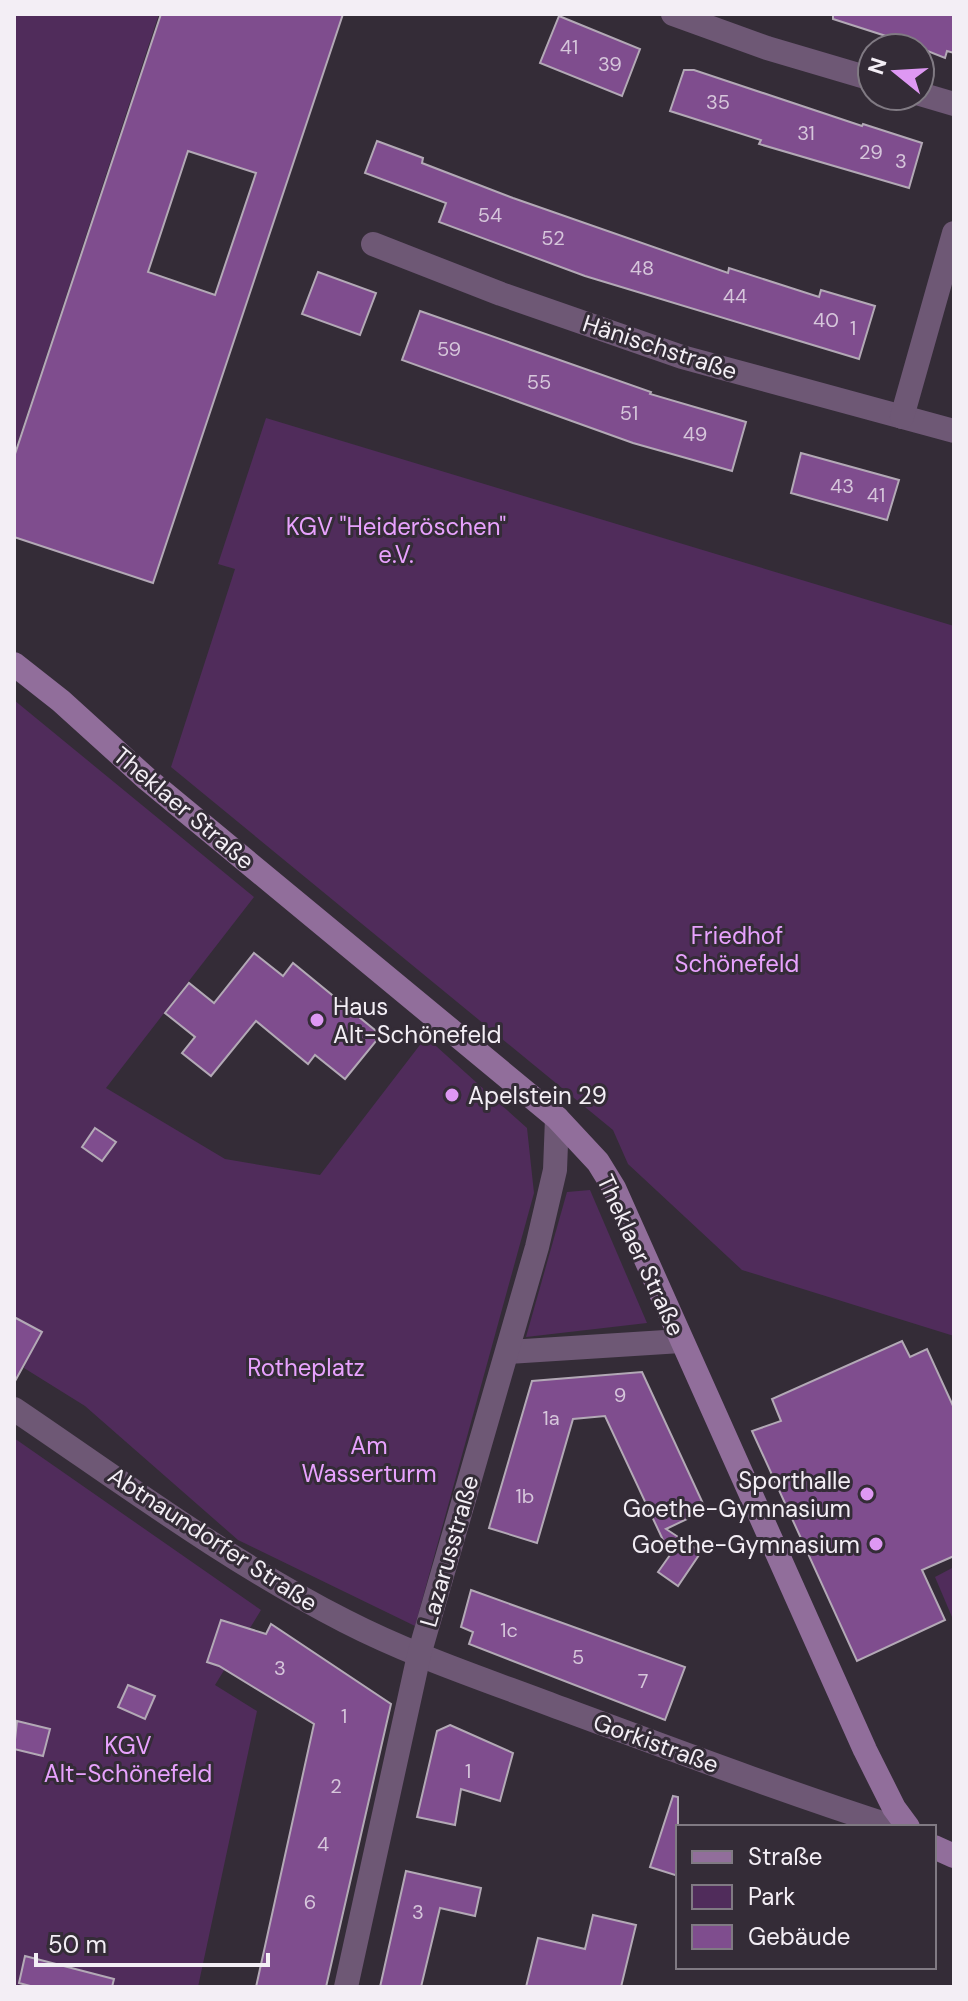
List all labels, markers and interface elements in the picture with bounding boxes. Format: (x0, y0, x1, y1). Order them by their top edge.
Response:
north arrow (856, 32, 936, 112)
house number: 41 (560, 34, 578, 60)
house number: 39 (598, 51, 622, 77)
text: N (861, 54, 894, 78)
house number: 35 (706, 89, 730, 115)
house number: 31 (797, 120, 815, 146)
house number: 29 (859, 139, 883, 165)
house number: 3 (895, 148, 907, 174)
house number: 54 (478, 202, 502, 228)
house number: 52 (541, 225, 565, 251)
house number: 48 (630, 255, 654, 281)
house number: 44 (723, 283, 747, 309)
street label: Hänischstraße (579, 307, 741, 387)
house number: 40 (813, 307, 839, 333)
house number: 1 (850, 315, 856, 341)
house number: 59 (437, 336, 461, 362)
house number: 55 (527, 369, 551, 395)
house number: 51 (620, 400, 638, 426)
house number: 49 (683, 421, 707, 447)
house number: 43 (830, 473, 854, 499)
house number: 41 (867, 482, 885, 508)
park label: KGV "Heideröschen" e.V. (286, 511, 506, 570)
street label: Theklaer Straße (107, 740, 261, 876)
park label: Friedhof Schönefeld (675, 920, 799, 979)
place label: Haus Alt-Schönefeld (333, 991, 501, 1050)
marker: Haus Alt-Schönefeld (308, 1011, 326, 1029)
place label: Apelstein 29 (468, 1080, 607, 1111)
marker: Apelstein 29 (443, 1086, 461, 1104)
street label: Theklaer Straße (590, 1169, 692, 1341)
park label: Rotheplatz (247, 1352, 365, 1383)
house number: 9 (614, 1382, 626, 1408)
house number: 1a (542, 1405, 560, 1431)
park label: Am Wasserturm (301, 1430, 437, 1489)
street label: Abtnaundorfer Straße (102, 1460, 324, 1618)
place label: Sporthalle Goethe-Gymnasium (623, 1465, 851, 1524)
street label: Lazarusstraße (413, 1472, 485, 1630)
house number: 1b (516, 1483, 534, 1509)
marker: Sporthalle Goethe-Gymnasium (858, 1485, 876, 1503)
place label: Goethe-Gymnasium (632, 1529, 860, 1560)
marker: Goethe-Gymnasium (867, 1535, 885, 1553)
house number: 1c (500, 1617, 518, 1643)
house number: 5 (572, 1644, 584, 1670)
house number: 3 (274, 1655, 286, 1681)
house number: 7 (638, 1668, 648, 1694)
house number: 1 (341, 1703, 347, 1729)
street label: Gorkistraße (589, 1706, 723, 1780)
park label: KGV Alt-Schönefeld (44, 1730, 212, 1789)
house number: 1 (465, 1758, 471, 1784)
house number: 2 (330, 1773, 342, 1799)
legend (676, 1825, 936, 1969)
house number: 4 (317, 1831, 329, 1857)
text: Straße (748, 1841, 822, 1872)
text: Park (748, 1881, 795, 1912)
house number: 6 (304, 1889, 316, 1915)
house number: 3 (412, 1899, 424, 1925)
scale bar (36, 1917, 268, 1967)
text: Gebäude (748, 1921, 850, 1952)
text: 50 m (48, 1929, 107, 1960)

